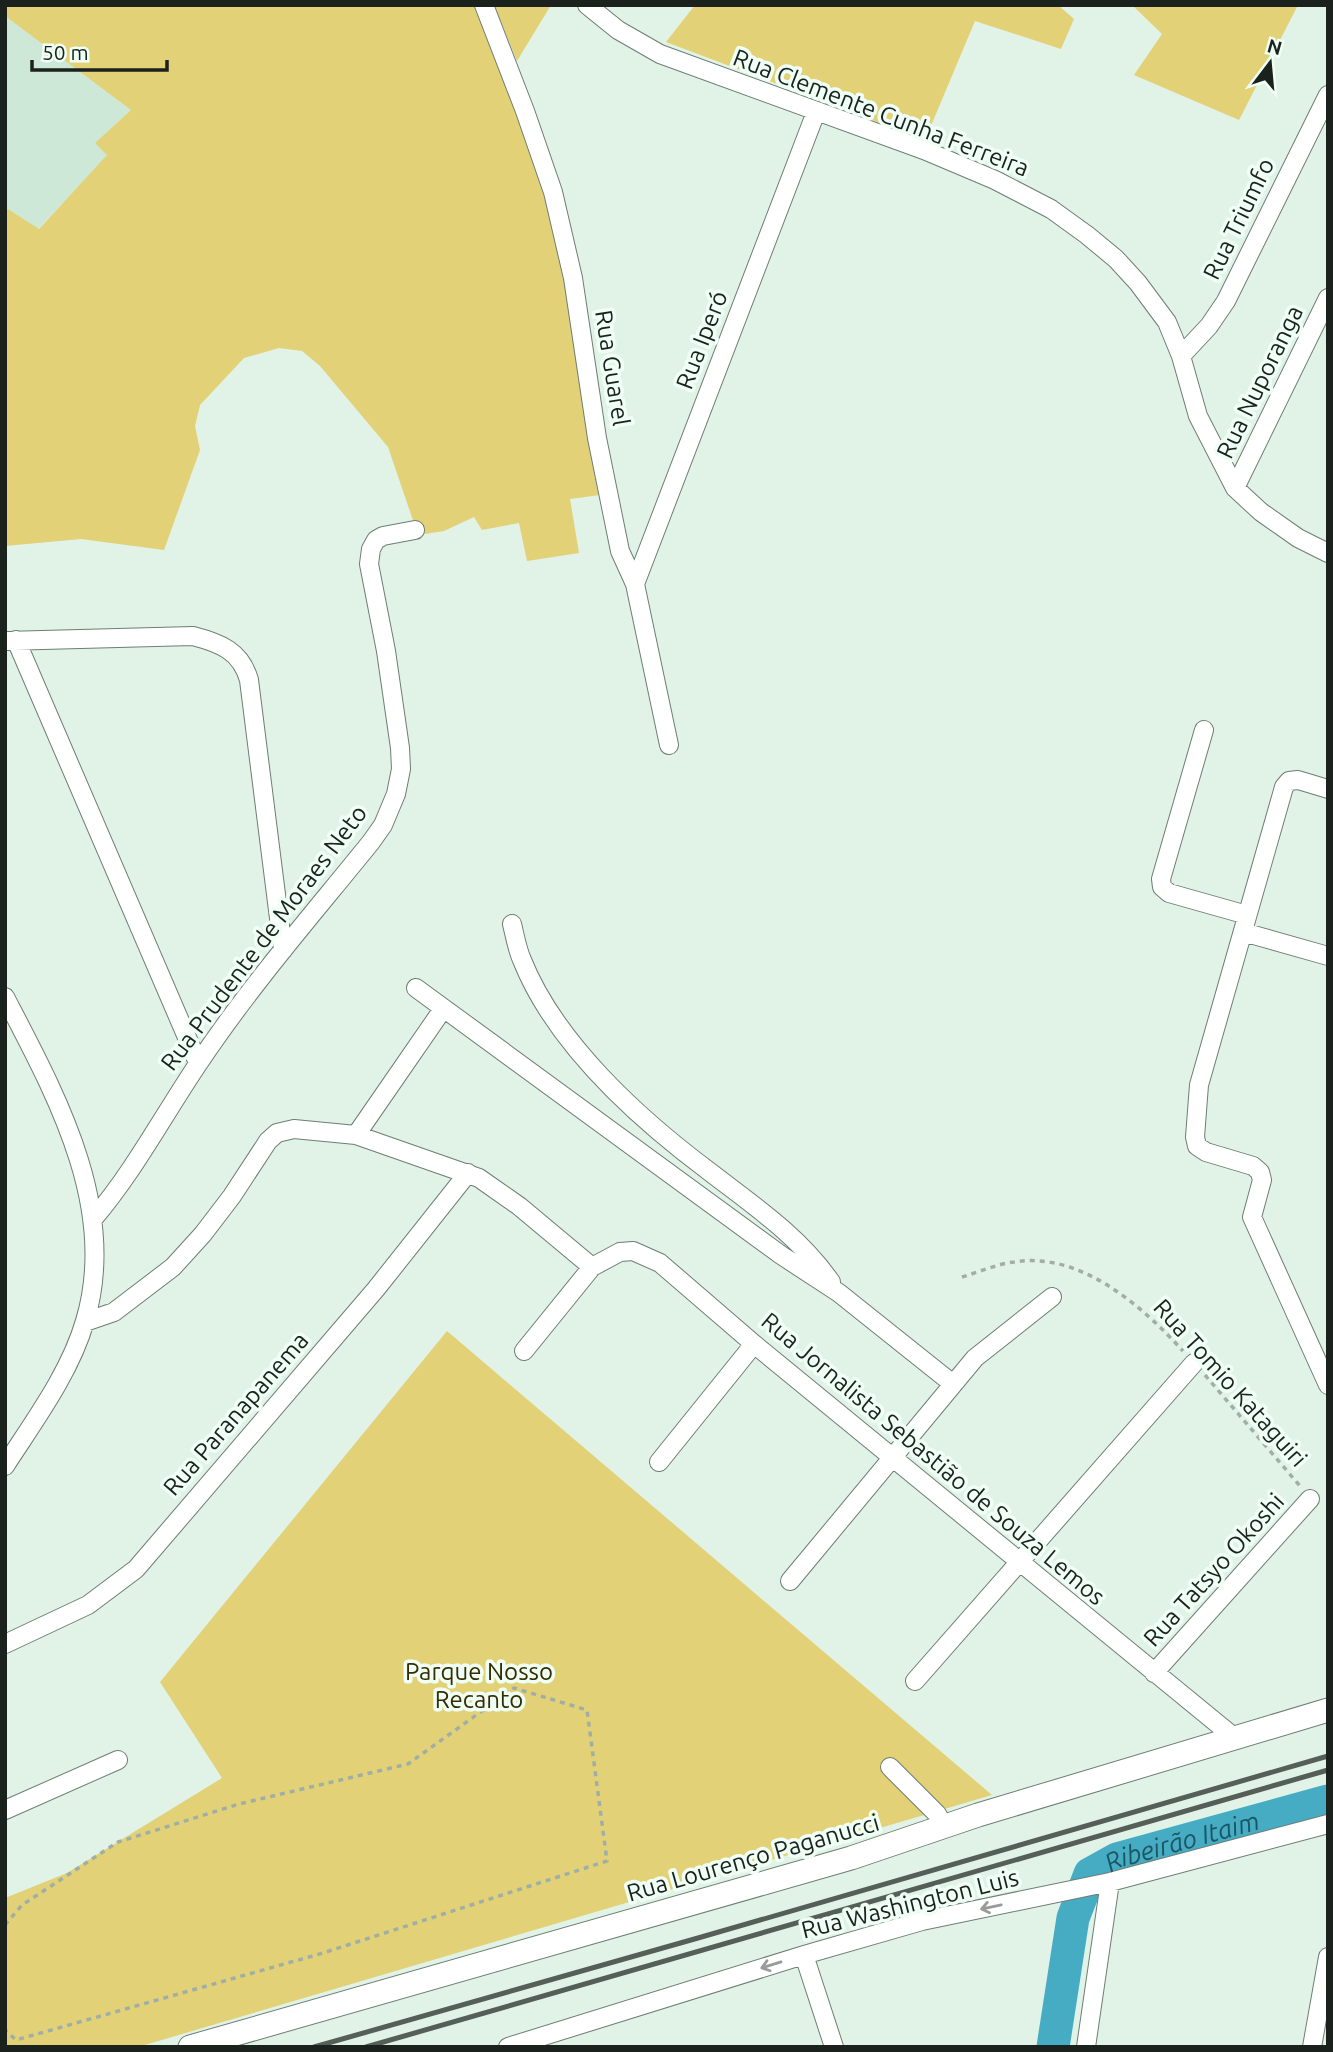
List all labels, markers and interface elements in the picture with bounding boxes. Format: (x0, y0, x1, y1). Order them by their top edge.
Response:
scale bar (32, 28, 166, 72)
north arrow (1235, 28, 1305, 98)
text: N (1265, 34, 1285, 59)
text: 50 m (42, 40, 89, 64)
street label: Rua Clemente Cunha Ferreira (730, 44, 1033, 181)
street label: Rua Triumfo (1198, 154, 1280, 284)
street label: Rua Iperó (670, 287, 733, 393)
street label: Rua Nuporanga (1211, 301, 1308, 463)
street label: Rua Guarel (590, 308, 635, 428)
street label: Rua Prudente de Moraes Neto (155, 800, 372, 1076)
street label: Rua Tomio Kataguiri (1148, 1293, 1313, 1472)
street label: Rua Jornalista Sebastião de Souza Lemos (756, 1307, 1110, 1610)
street label: Rua Paranapanema (158, 1327, 314, 1501)
street label: Rua Tatsyo Okoshi (1138, 1488, 1289, 1652)
park label: Parque Nosso Recanto (405, 1658, 553, 1713)
water label: Ribeirão Itaim (1099, 1806, 1262, 1877)
street label: Rua Lourenço Paganucci (624, 1809, 882, 1906)
street label: Rua Washington Luis (799, 1863, 1021, 1944)
one-way arrow (980, 1900, 1003, 1914)
one-way arrow (761, 1960, 783, 1973)

